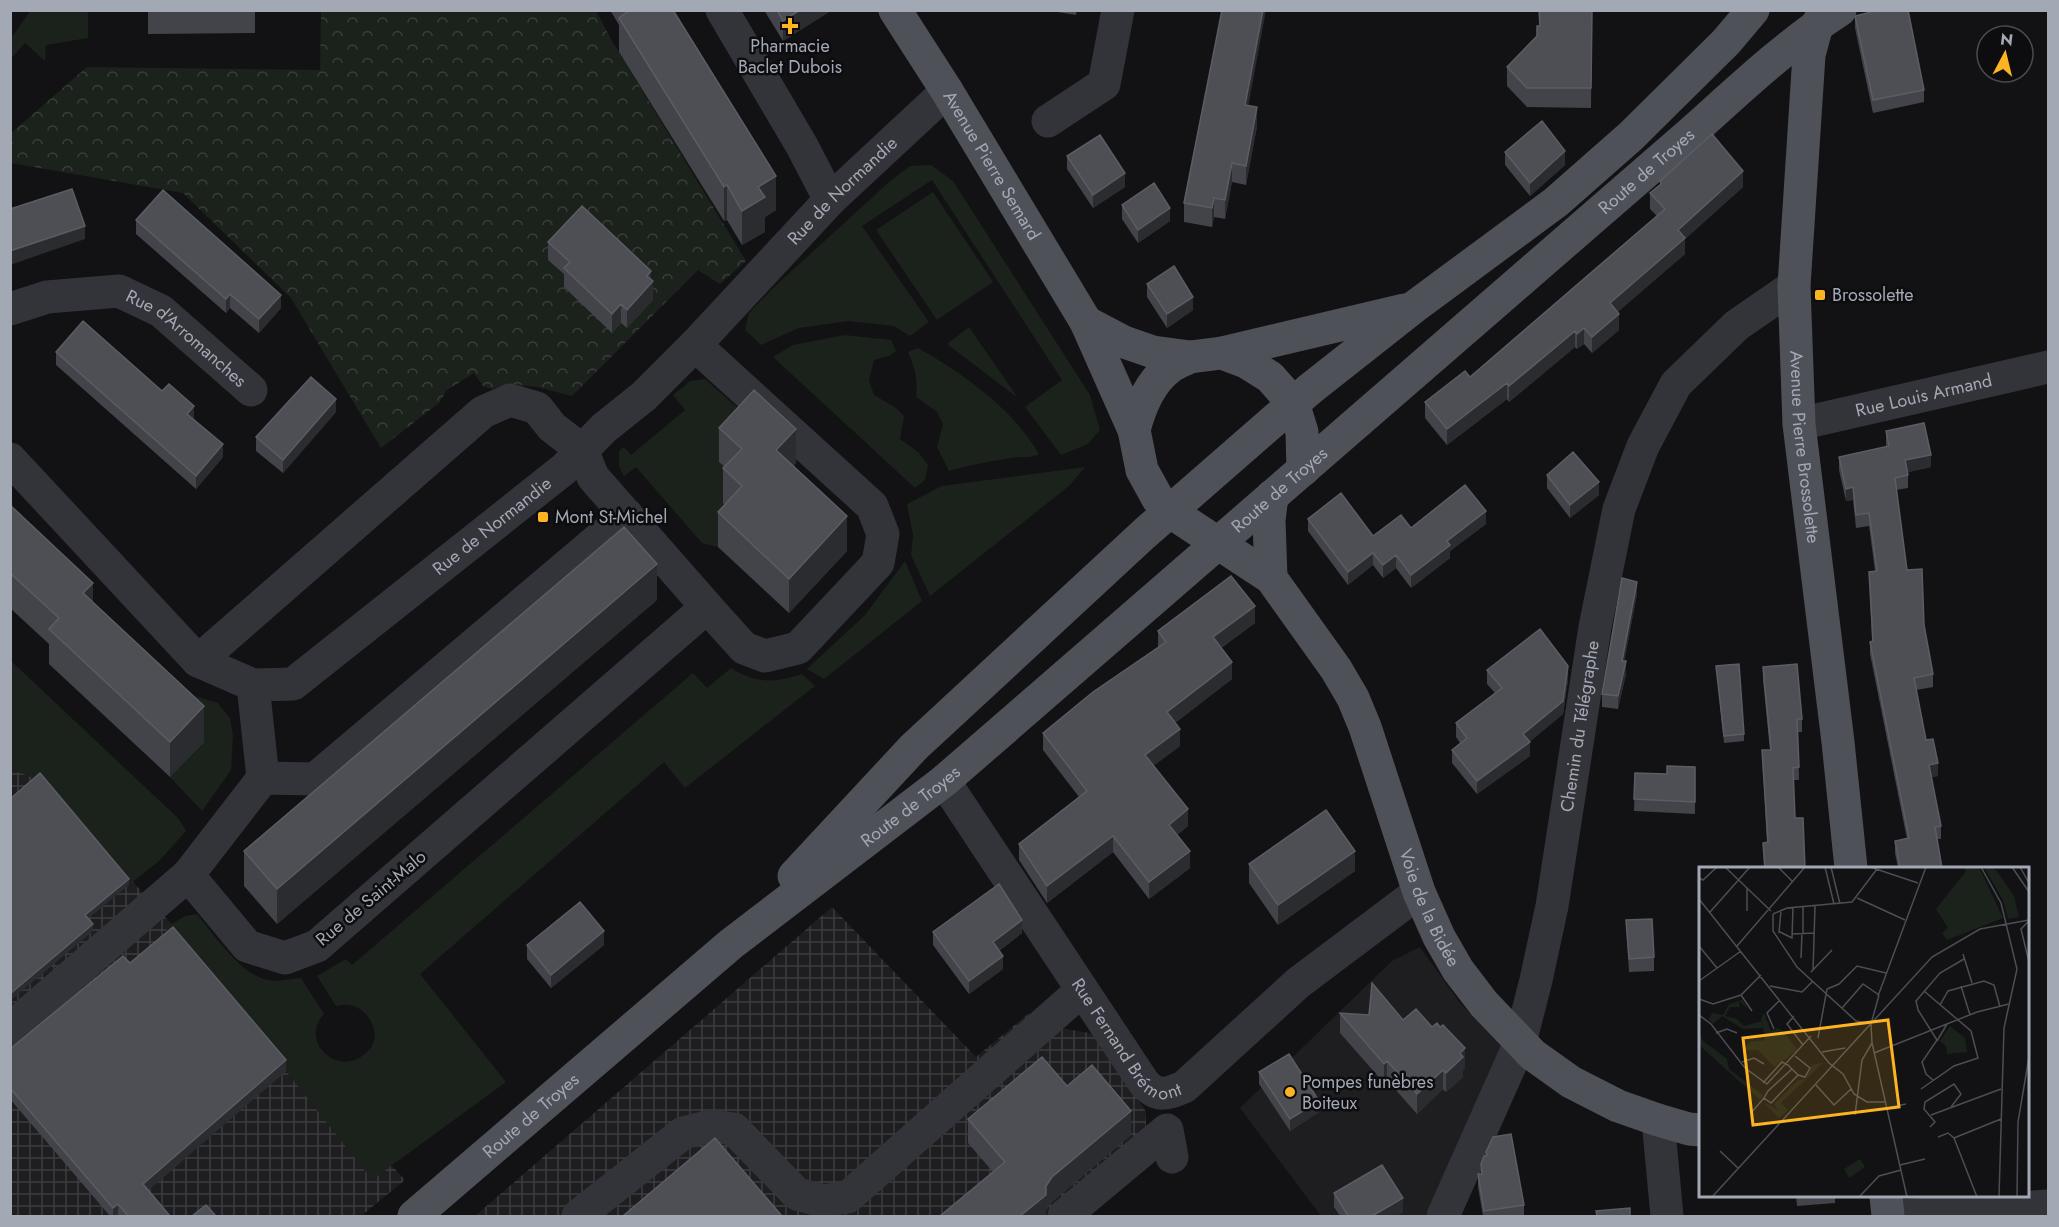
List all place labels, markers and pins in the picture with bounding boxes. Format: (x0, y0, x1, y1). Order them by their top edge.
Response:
marker: Pharmacie Baclet Dubois (783, 19, 797, 33)
place label: Pharmacie Baclet Dubois (738, 33, 842, 80)
place label: Brossolette (1832, 282, 1913, 308)
marker: Brossolette (1813, 288, 1827, 302)
place label: Mont St-Michel (555, 504, 667, 530)
marker: Mont St-Michel (536, 510, 550, 524)
place label: Pompes funèbres Boiteux (1302, 1069, 1433, 1116)
marker: Pompes funèbres Boiteux (1283, 1085, 1297, 1099)

